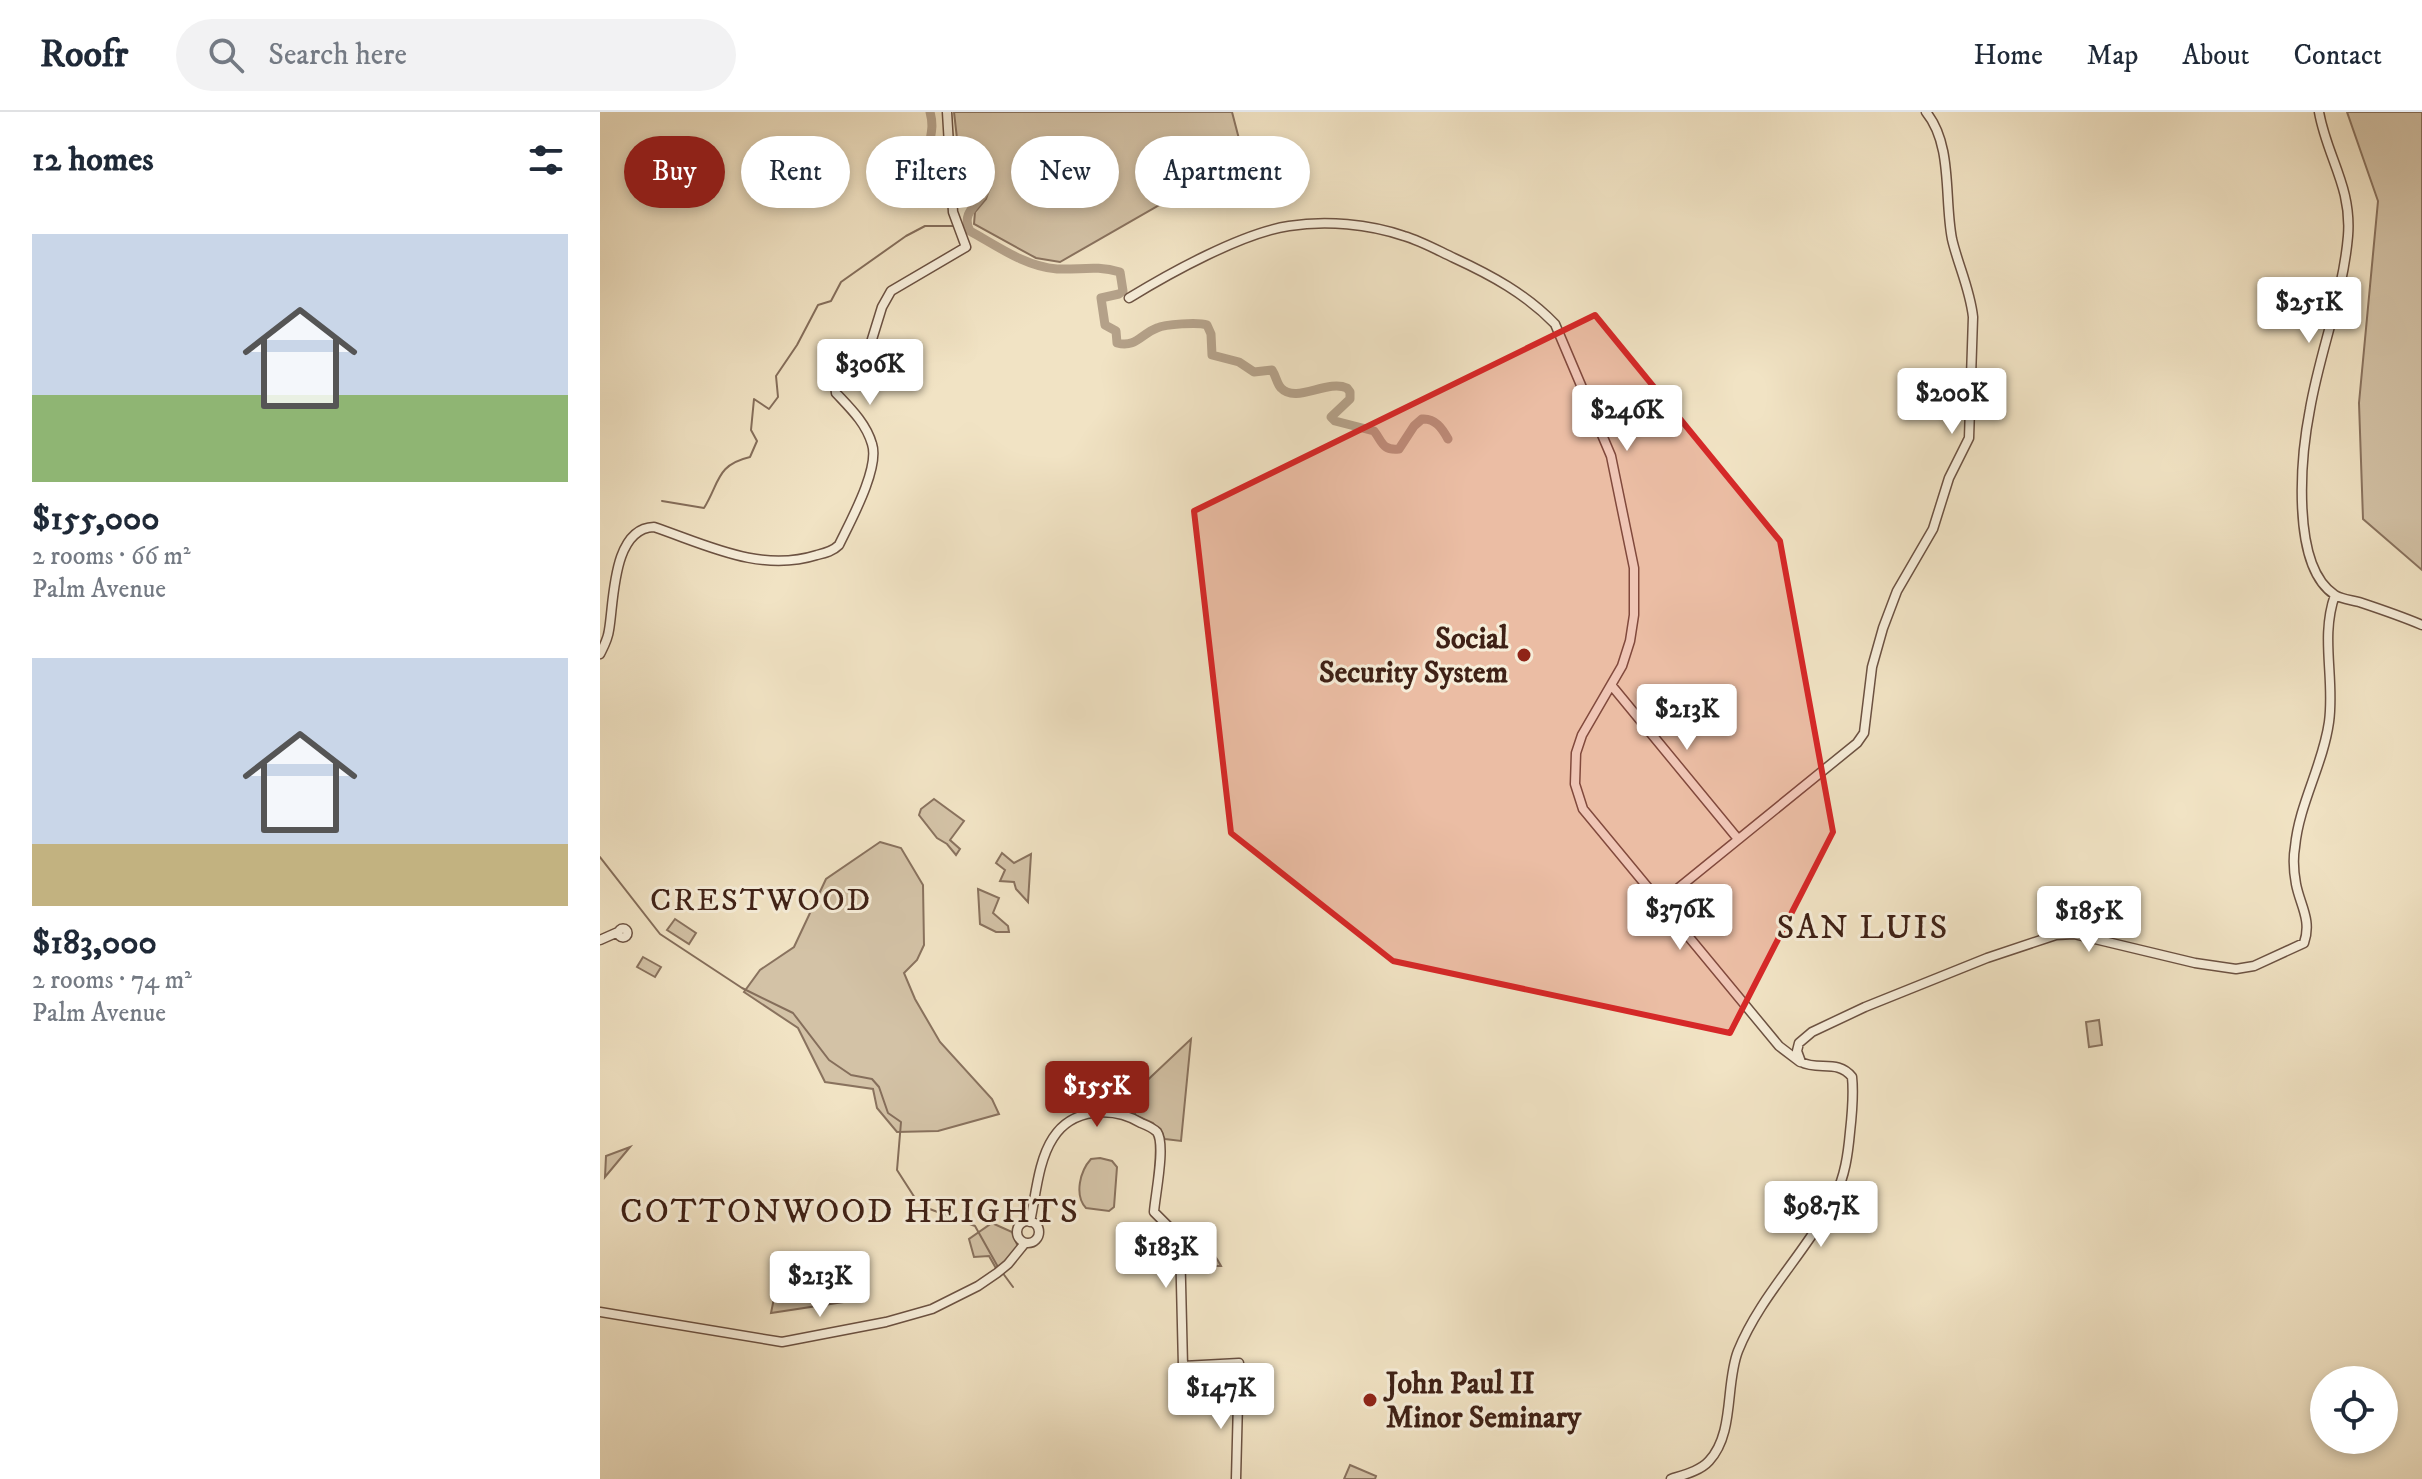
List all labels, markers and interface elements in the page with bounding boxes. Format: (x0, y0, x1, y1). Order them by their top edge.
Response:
search box (176, 19, 736, 91)
text: Roofr (40, 31, 128, 79)
icon: search (204, 33, 248, 77)
text: Search here (268, 37, 407, 74)
text: Home (1974, 38, 2043, 73)
text: Map (2087, 38, 2138, 73)
text: About (2182, 38, 2249, 73)
text: Contact (2293, 38, 2382, 73)
chip: Buy (624, 136, 725, 208)
chip: Rent (741, 136, 850, 208)
chip: Filters (866, 136, 995, 208)
chip: New (1011, 136, 1119, 208)
chip: Apartment (1135, 136, 1310, 208)
icon: filters (524, 138, 568, 182)
text: 12 homes (32, 139, 154, 181)
pin: $251K (2253, 277, 2365, 345)
icon: home (228, 286, 372, 430)
text: $251K (2275, 286, 2343, 319)
pin: $306K (814, 339, 926, 407)
text: $306K (835, 348, 905, 381)
pin: $200K (1896, 368, 2008, 436)
text: $200K (1915, 377, 1989, 410)
pin: $246K (1571, 385, 1683, 453)
text: $246K (1590, 394, 1664, 427)
text: $155,000 (32, 498, 160, 540)
text: 2 rooms · 66 m² (32, 540, 191, 573)
text: Palm Avenue (32, 573, 166, 606)
place label: Social Security System (1319, 621, 1509, 692)
marker: Social Security System (1515, 646, 1533, 664)
pin: $213K (1631, 684, 1743, 752)
text: $213K (1655, 693, 1719, 726)
icon: home (228, 710, 372, 854)
district label: CRESTWOOD (650, 881, 872, 921)
pin: $376K (1624, 884, 1736, 952)
pin: $185K (2033, 886, 2145, 954)
text: $376K (1645, 893, 1715, 926)
text: $185K (2055, 895, 2123, 928)
district label: SAN LUIS (1777, 907, 1949, 949)
text: $183,000 (32, 922, 157, 964)
text: 2 rooms · 74 m² (32, 964, 192, 997)
text: Palm Avenue (32, 997, 166, 1030)
pin: $155K (1041, 1061, 1153, 1129)
text: $155K (1063, 1070, 1131, 1103)
pin: $98.7K (1756, 1181, 1886, 1249)
text: $98.7K (1783, 1190, 1859, 1223)
district label: COTTONWOOD HEIGHTS (620, 1191, 1080, 1233)
pin: $183K (1110, 1222, 1222, 1290)
text: $183K (1134, 1231, 1198, 1264)
pin: $213K (764, 1251, 876, 1319)
text: $213K (788, 1260, 852, 1293)
pin: $147K (1165, 1363, 1277, 1431)
place label: John Paul II Minor Seminary (1383, 1366, 1582, 1437)
map controls (2310, 1366, 2398, 1454)
button: locate (2310, 1366, 2398, 1454)
text: $147K (1186, 1372, 1256, 1405)
marker: John Paul II Minor Seminary (1361, 1391, 1379, 1409)

